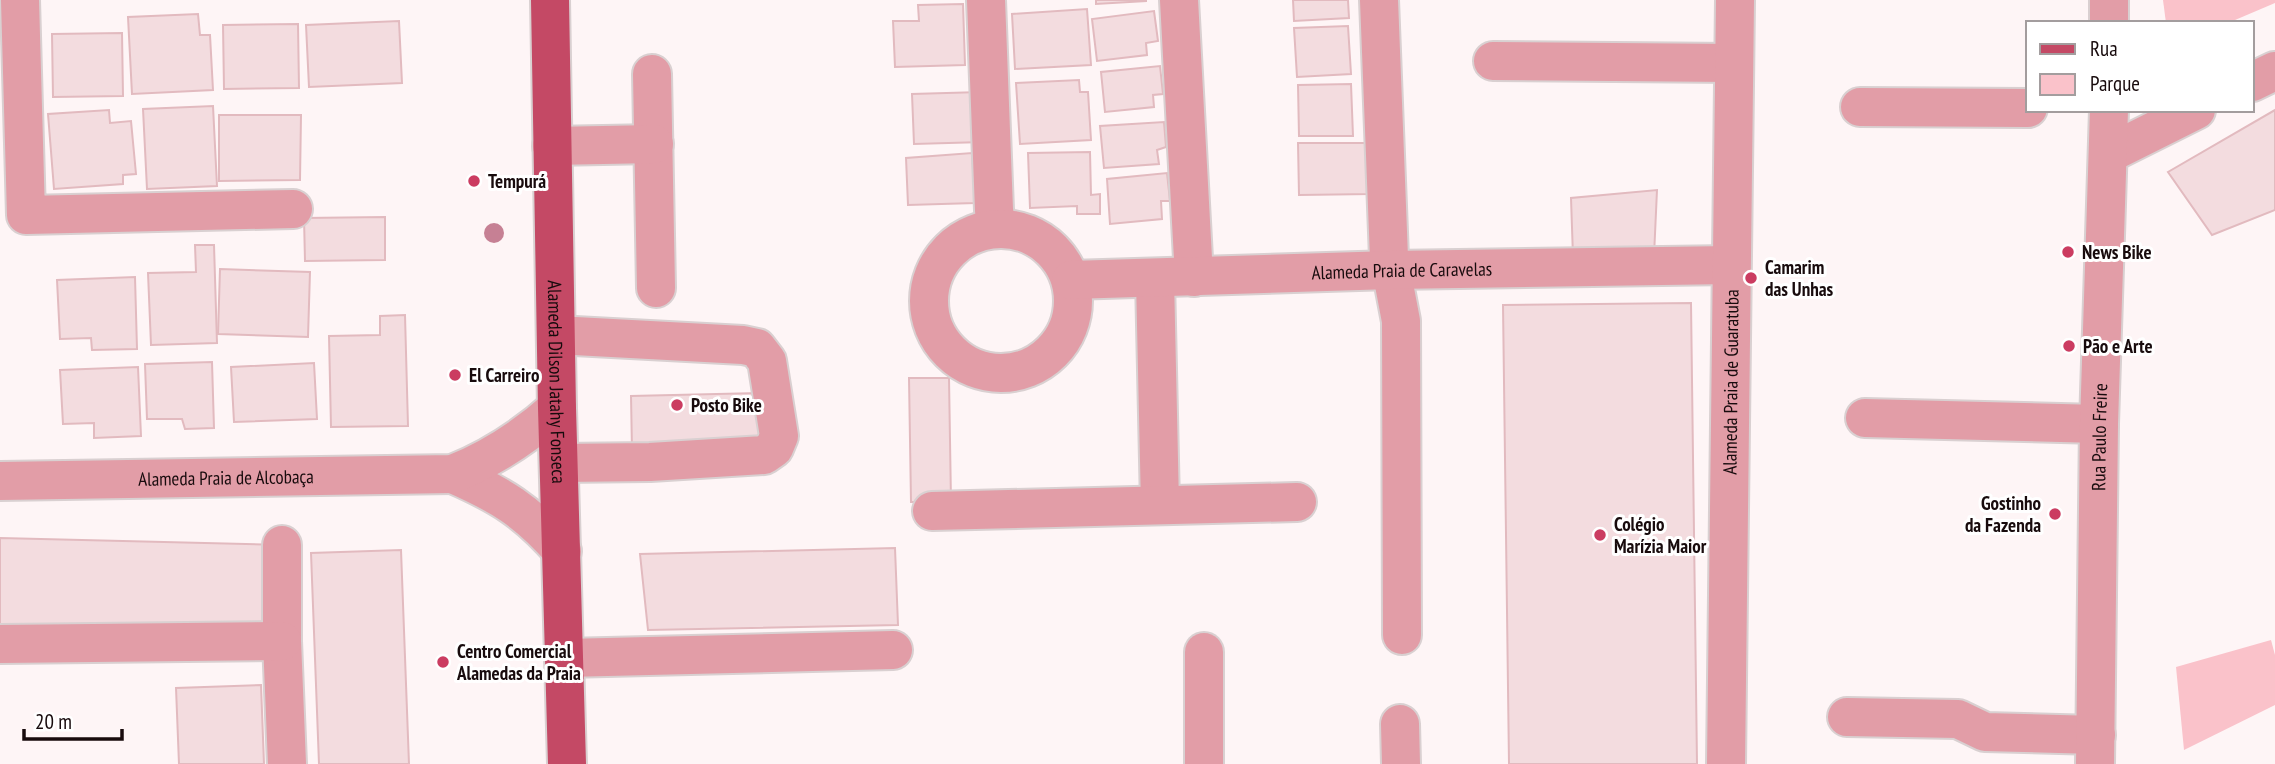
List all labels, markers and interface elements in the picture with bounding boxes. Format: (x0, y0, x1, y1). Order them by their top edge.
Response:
legend (2026, 21, 2254, 112)
text: Rua (2090, 35, 2118, 62)
text: Parque (2090, 70, 2140, 97)
place label: Tempurá (488, 169, 546, 193)
marker: Tempurá (466, 173, 482, 189)
place label: News Bike (2082, 240, 2152, 264)
marker: News Bike (2060, 244, 2076, 260)
place label: Camarim das Unhas (1765, 255, 1834, 301)
street label: Alameda Praia de Caravelas (1311, 257, 1492, 284)
marker: Camarim das Unhas (1743, 270, 1759, 286)
street label: Alameda Dilson Jatahy Fonseca (543, 280, 571, 484)
street label: Alameda Praia de Guaratuba (1717, 289, 1744, 475)
place label: Pão e Arte (2083, 334, 2153, 358)
marker: Pão e Arte (2061, 338, 2077, 354)
place label: El Carreiro (469, 363, 539, 387)
marker: El Carreiro (447, 367, 463, 383)
street label: Rua Paulo Freire (2086, 383, 2112, 491)
place label: Posto Bike (691, 393, 762, 417)
marker: Posto Bike (669, 397, 685, 413)
street label: Alameda Praia de Alcobaça (138, 464, 314, 491)
place label: Gostinho da Fazenda (1965, 491, 2041, 537)
marker: Gostinho da Fazenda (2047, 506, 2063, 522)
place label: Colégio Marízia Maior (1614, 512, 1707, 558)
marker: Colégio Marízia Maior (1592, 527, 1608, 543)
place label: Centro Comercial Alamedas da Praia (456, 639, 581, 685)
marker: Centro Comercial Alamedas da Praia (435, 654, 451, 670)
scale bar (24, 698, 122, 742)
text: 20 m (35, 708, 72, 735)

